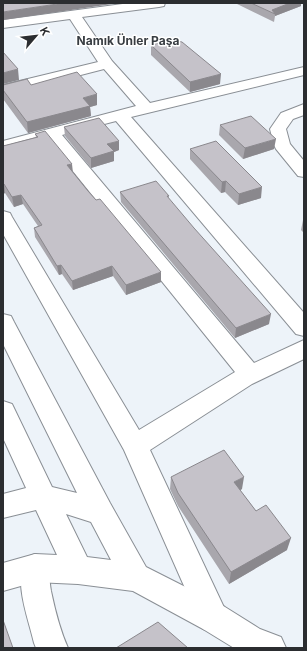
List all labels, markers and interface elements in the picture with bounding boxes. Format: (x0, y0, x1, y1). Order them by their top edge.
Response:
north arrow (16, 16, 56, 56)
text: K (37, 25, 53, 38)
district label: Namık Ünler Paşa (77, 33, 179, 48)

